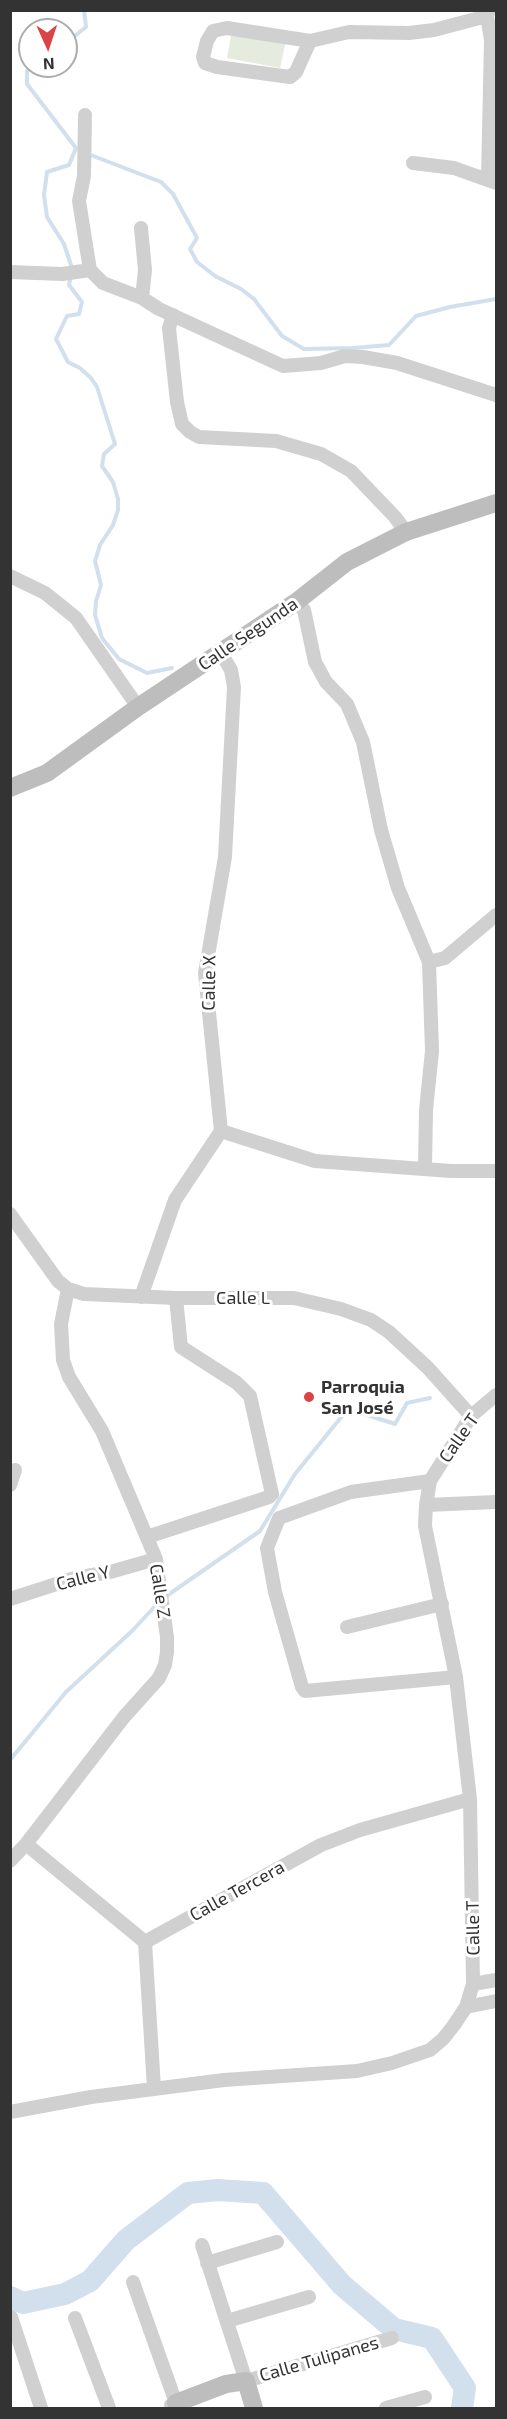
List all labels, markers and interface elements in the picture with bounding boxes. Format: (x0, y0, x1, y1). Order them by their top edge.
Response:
north arrow (18, 18, 78, 78)
text: N (43, 55, 55, 74)
street label: Calle Segunda (194, 593, 302, 675)
street label: Calle X (198, 955, 220, 1011)
street label: Calle L (216, 1287, 270, 1309)
place label: Parroquia San José (321, 1376, 405, 1418)
marker: Parroquia San José (302, 1390, 316, 1404)
street label: Calle T (434, 1409, 484, 1467)
street label: Calle Y (54, 1561, 112, 1595)
street label: Calle Z (145, 1562, 175, 1620)
street label: Calle Tercera (186, 1856, 288, 1926)
street label: Calle T (462, 1900, 484, 1956)
street label: Calle Tulipanes (257, 2332, 381, 2386)

